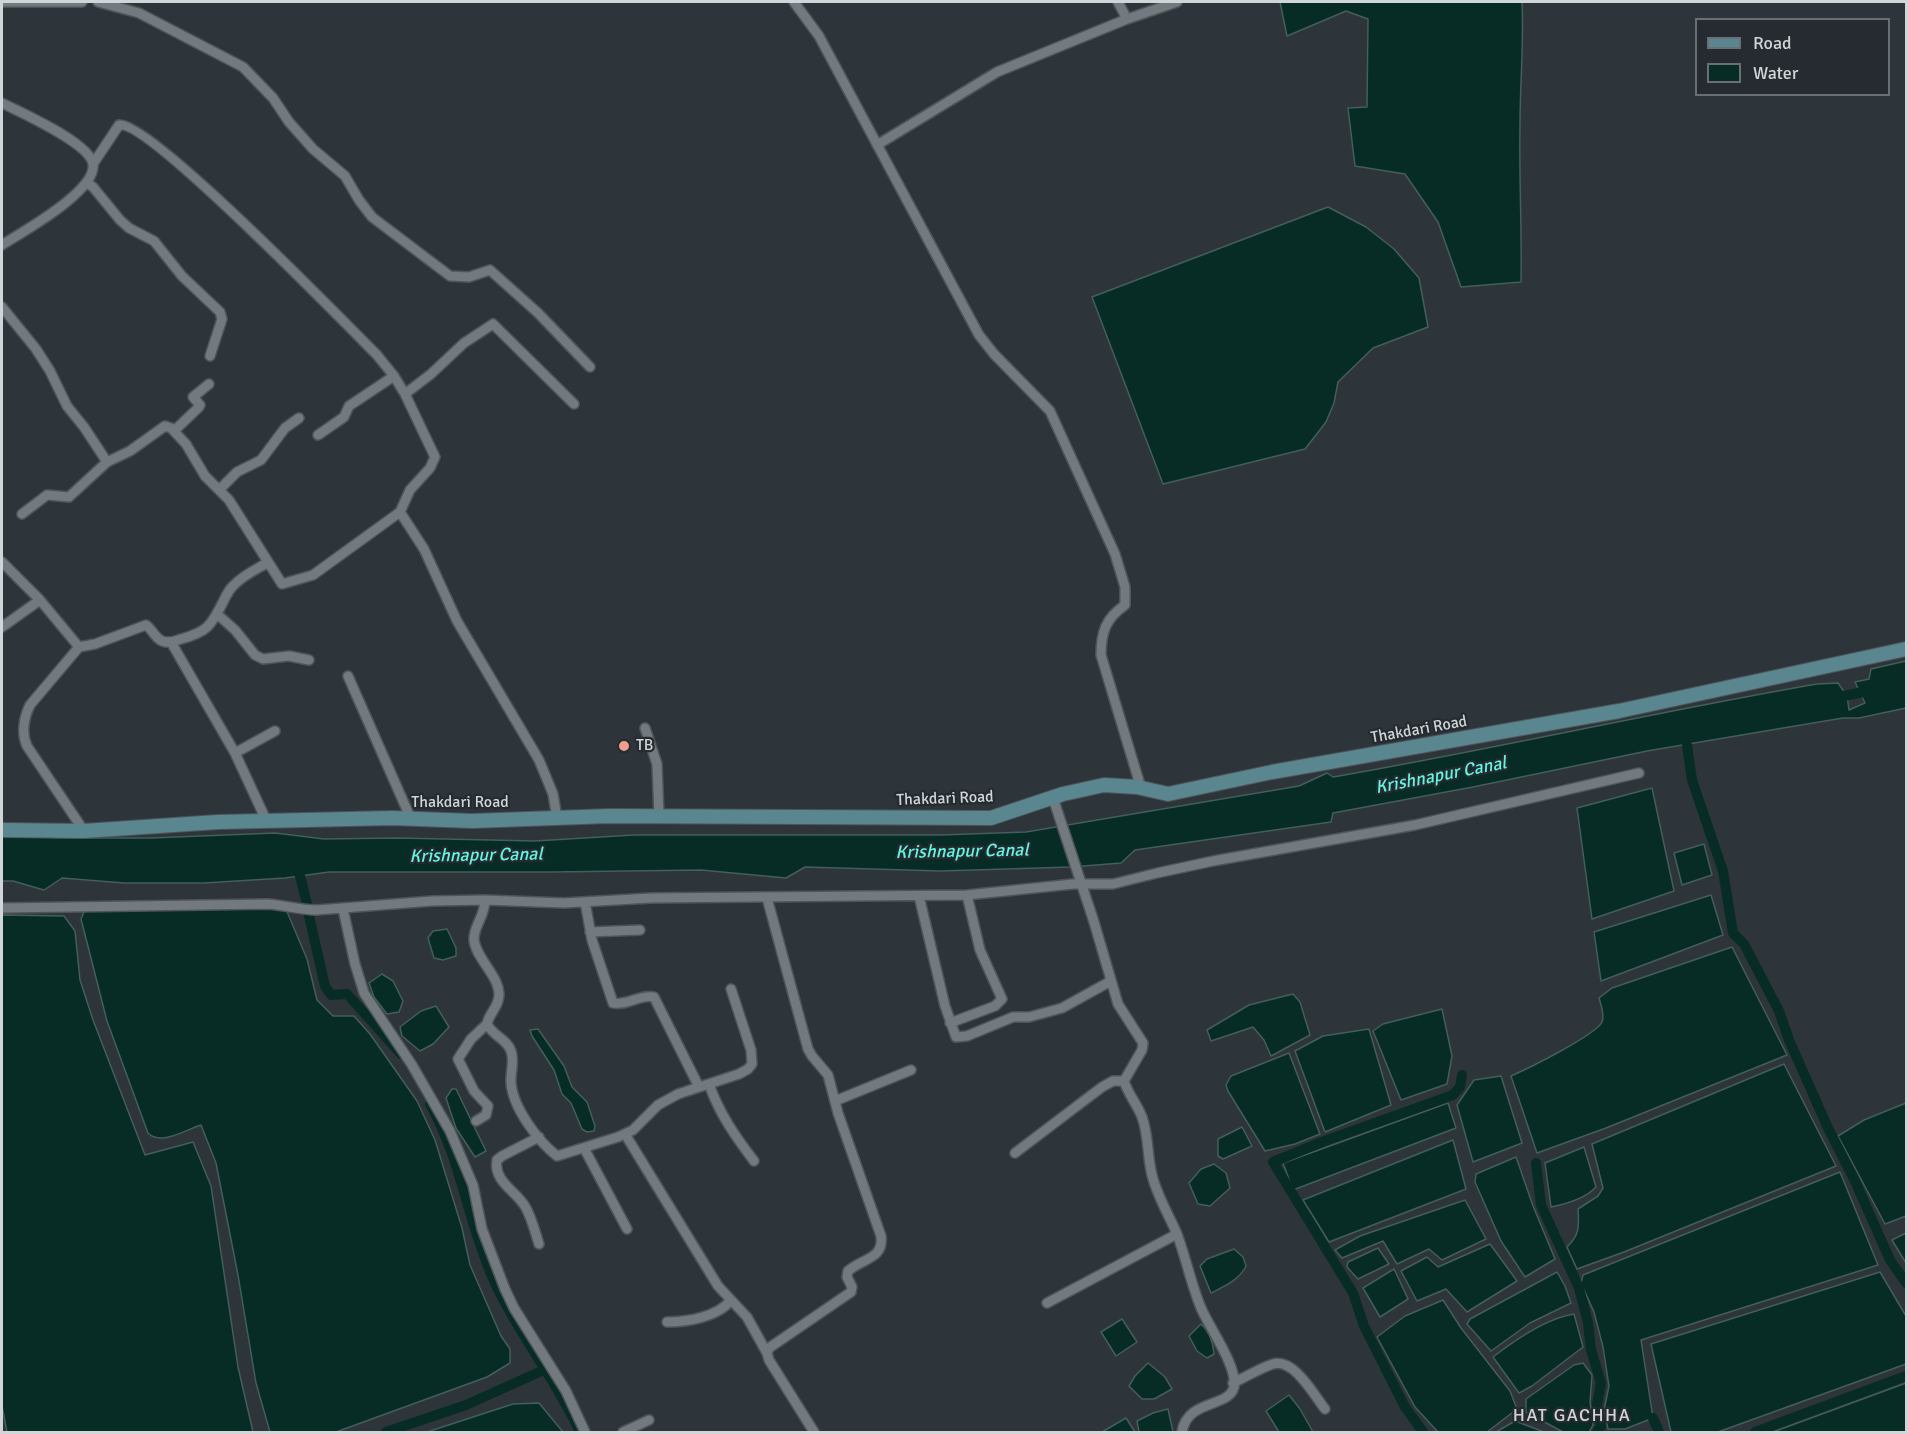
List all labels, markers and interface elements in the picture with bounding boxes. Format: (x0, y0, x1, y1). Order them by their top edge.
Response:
legend (1695, 18, 1890, 96)
text: Road (1753, 32, 1792, 54)
text: Water (1753, 62, 1798, 84)
street label: Thakdari Road (1369, 712, 1469, 748)
place label: TB (636, 736, 654, 756)
marker: TB (617, 739, 631, 753)
water label: Krishnapur Canal (1374, 753, 1508, 799)
street label: Thakdari Road (896, 788, 994, 810)
street label: Thakdari Road (411, 793, 509, 813)
water label: Krishnapur Canal (895, 840, 1029, 864)
water label: Krishnapur Canal (409, 844, 543, 868)
district label: HAT GACHHA (1513, 1405, 1631, 1427)

